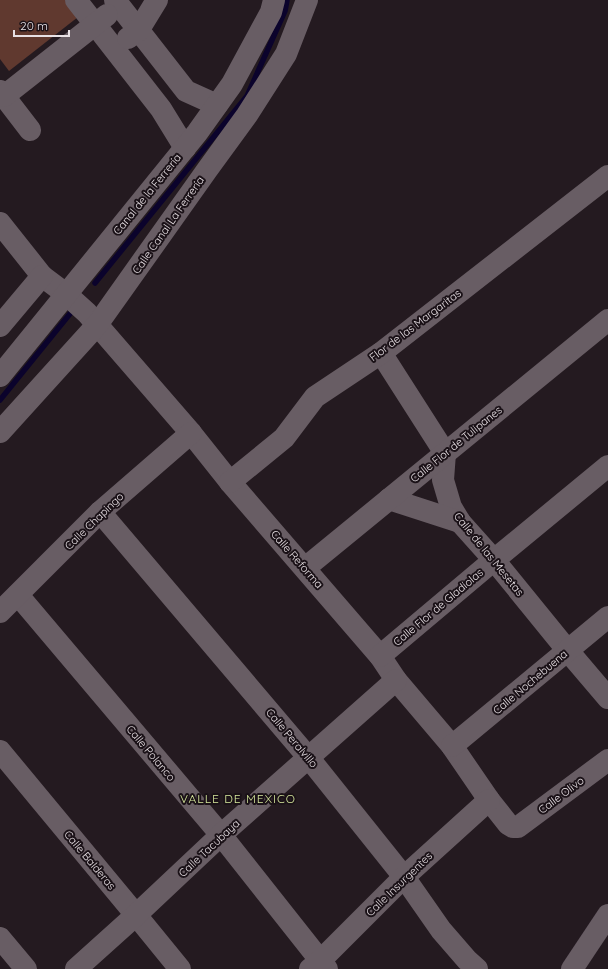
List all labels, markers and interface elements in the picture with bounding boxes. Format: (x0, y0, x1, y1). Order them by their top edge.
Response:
scale bar (14, 12, 69, 38)
text: 20 m (20, 18, 48, 33)
street label: Canal de la Ferrería (110, 151, 184, 237)
street label: Calle Canal La Ferrería (129, 174, 207, 276)
street label: Flor de las Margaritas (366, 286, 464, 364)
street label: Calle Flor de Tulipanes (407, 403, 505, 485)
street label: Calle Chapingo (62, 489, 127, 553)
street label: Calle de las Mesetas (451, 509, 527, 599)
street label: Calle Reforma (268, 527, 326, 591)
street label: Calle Flor de Gladiolas (390, 565, 486, 649)
street label: Calle Nochebuena (490, 647, 570, 717)
street label: Calle Peralvillo (263, 705, 321, 771)
street label: Calle Polanco (123, 722, 179, 784)
street label: Calle Olivo (535, 773, 587, 817)
district label: VALLE DE MEXICO (180, 791, 296, 806)
street label: Calle Tacubaya (176, 816, 242, 880)
street label: Calle Balderas (61, 828, 119, 892)
street label: Calle Insurgentes (363, 849, 435, 919)

